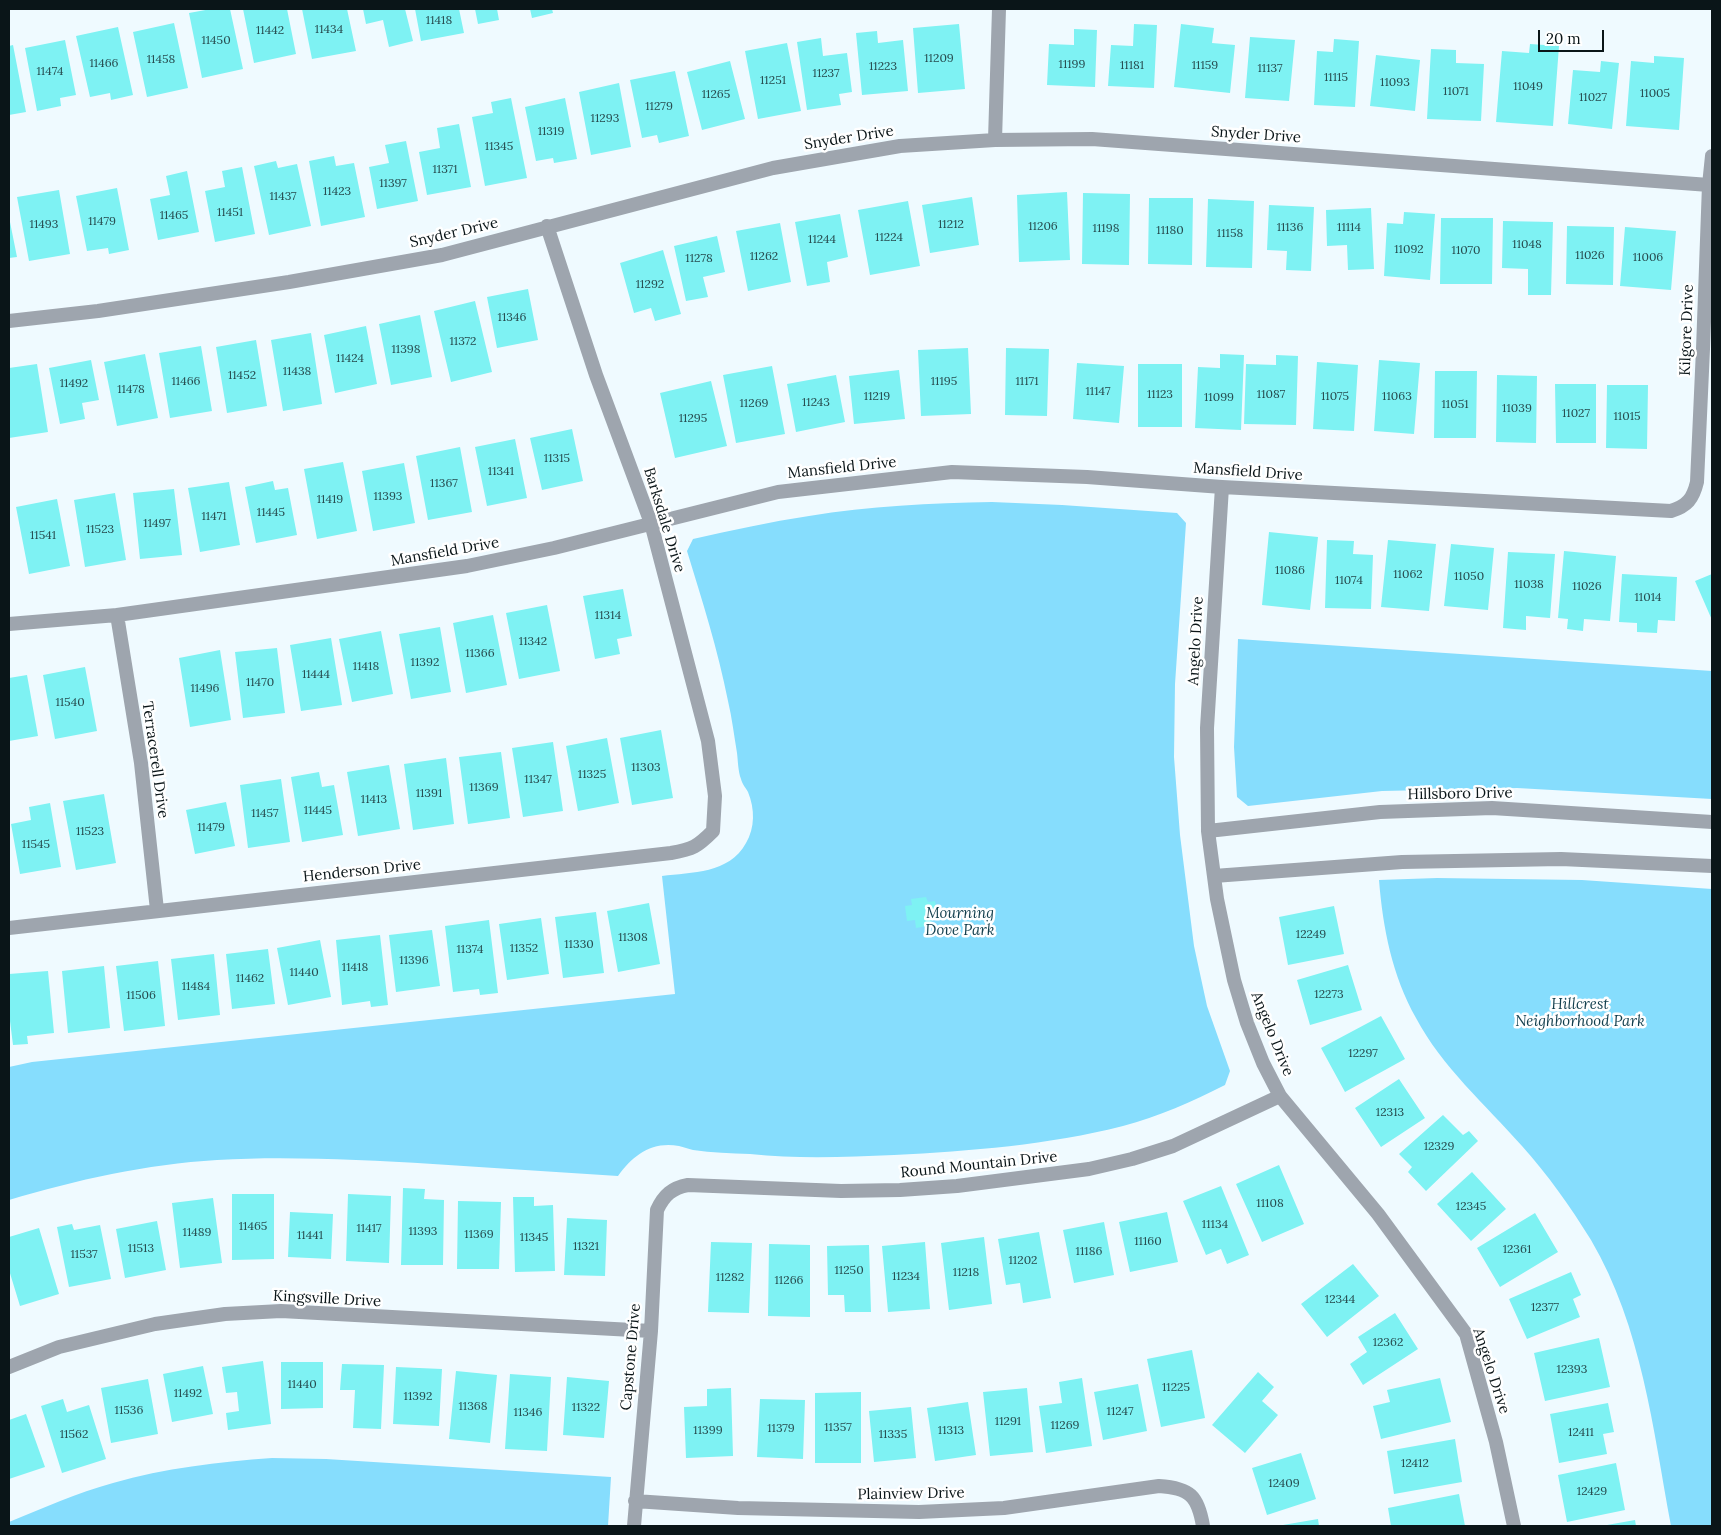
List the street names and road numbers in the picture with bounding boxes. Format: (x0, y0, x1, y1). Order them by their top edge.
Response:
street label: Snyder Drive (803, 122, 895, 154)
street label: Snyder Drive (1210, 123, 1302, 147)
street label: Snyder Drive (408, 214, 500, 252)
street label: Kilgore Drive (1676, 284, 1698, 376)
street label: Mansfield Drive (787, 453, 897, 483)
street label: Mansfield Drive (1193, 459, 1303, 485)
street label: Barksdale Drive (639, 465, 689, 575)
street label: Mansfield Drive (389, 534, 501, 570)
street label: Angelo Drive (1185, 596, 1207, 686)
street label: Terracerell Drive (138, 700, 172, 820)
street label: Hillsboro Drive (1407, 784, 1513, 804)
street label: Henderson Drive (302, 856, 422, 886)
street label: Angelo Drive (1247, 989, 1297, 1079)
street label: Round Mountain Drive (900, 1148, 1058, 1182)
street label: Kingsville Drive (272, 1287, 382, 1311)
street label: Capstone Drive (617, 1303, 645, 1411)
street label: Angelo Drive (1469, 1326, 1513, 1416)
street label: Plainview Drive (857, 1484, 965, 1504)

